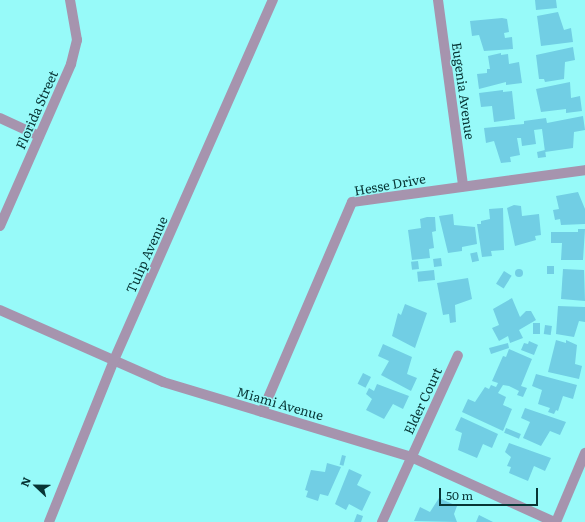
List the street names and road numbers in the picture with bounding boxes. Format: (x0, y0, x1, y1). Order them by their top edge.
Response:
street label: Eugenia Avenue (448, 41, 478, 141)
street label: Florida Street (13, 68, 61, 152)
street label: Hesse Drive (353, 171, 427, 199)
street label: Tulip Avenue (123, 214, 171, 296)
street label: Elder Court (401, 365, 445, 437)
street label: Miami Avenue (235, 384, 325, 424)

